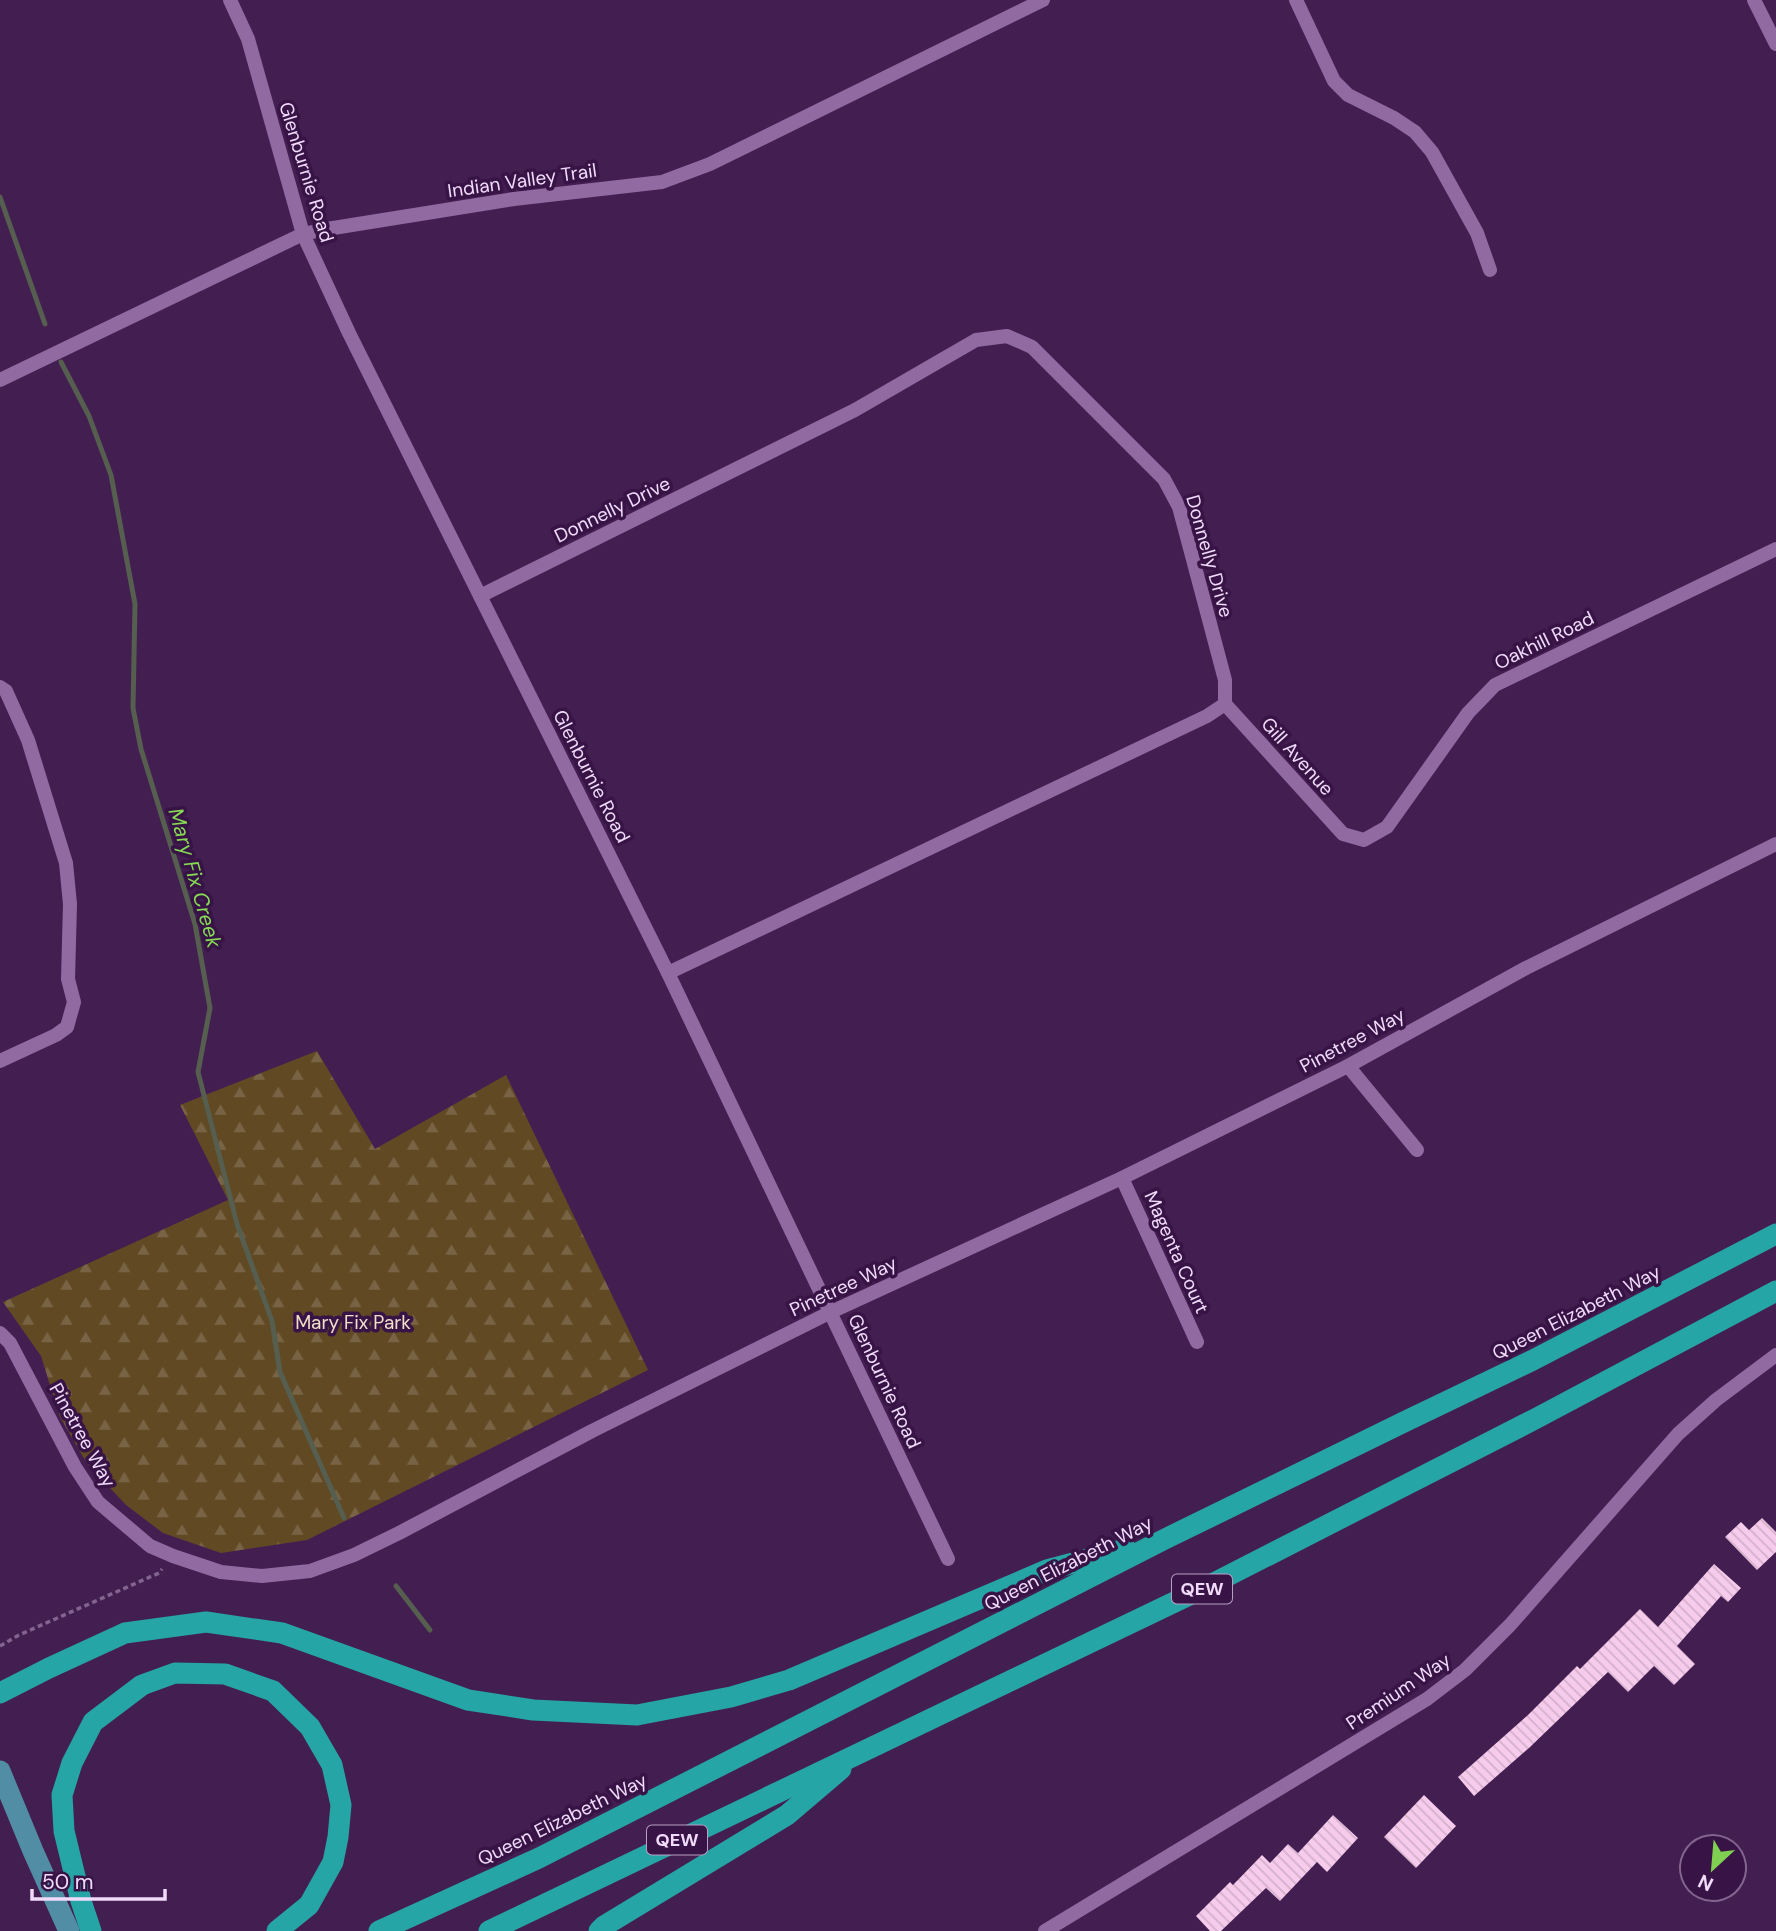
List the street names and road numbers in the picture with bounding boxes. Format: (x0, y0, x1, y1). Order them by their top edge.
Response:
street label: Glenburnie Road (273, 99, 340, 245)
street label: Indian Valley Trail (446, 158, 598, 203)
street label: Donnelly Drive (550, 471, 674, 548)
street label: Donnelly Drive (1180, 492, 1239, 620)
street label: Oakhill Road (1490, 606, 1598, 675)
street label: Glenburnie Road (547, 706, 636, 847)
street label: Gill Avenue (1256, 712, 1339, 801)
street label: Pinetree Way (1295, 1002, 1410, 1079)
street label: Magenta Court (1138, 1187, 1215, 1317)
street label: Pinetree Way (785, 1250, 901, 1322)
street label: Queen Elizabeth Way (1488, 1259, 1665, 1366)
street label: Glenburnie Road (842, 1310, 927, 1453)
street label: Pinetree Way (44, 1379, 122, 1492)
street label: Queen Elizabeth Way (980, 1510, 1157, 1617)
road number: QEW (1172, 1574, 1232, 1604)
street label: Premium Way (1341, 1647, 1456, 1736)
street label: Queen Elizabeth Way (473, 1767, 651, 1871)
road number: QEW (647, 1826, 707, 1854)

